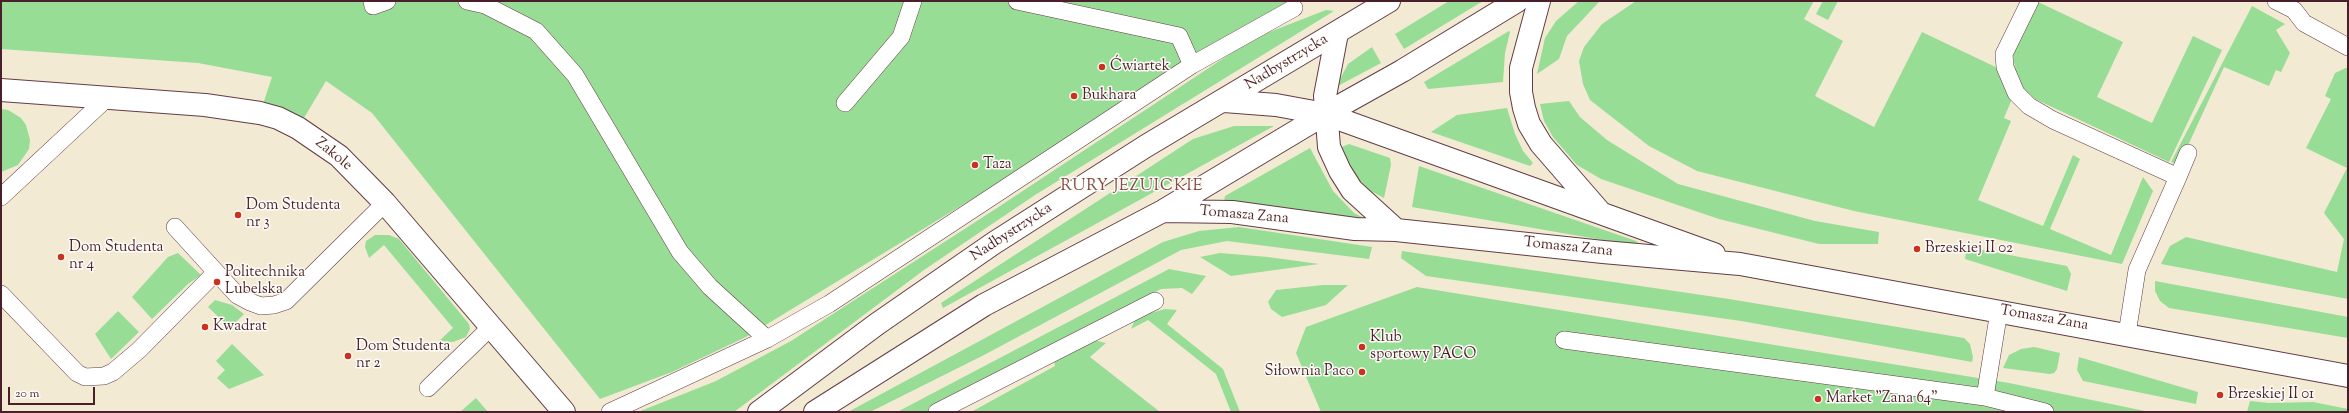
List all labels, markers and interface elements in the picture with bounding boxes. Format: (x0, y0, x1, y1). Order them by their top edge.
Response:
street label: Nadbystrzycka (1242, 31, 1332, 95)
place label: Ćwiartek (1110, 58, 1170, 76)
marker: Ćwiartek (1097, 62, 1107, 72)
place label: Bukhara (1082, 87, 1136, 105)
marker: Bukhara (1069, 91, 1079, 101)
street label: Zakole (311, 135, 355, 175)
place label: Taza (983, 156, 1012, 174)
marker: Taza (970, 160, 980, 170)
district label: RURY JEZUICKIE (1061, 177, 1203, 197)
place label: Dom Studenta nr 3 (246, 197, 340, 232)
street label: Nadbystrzycka (968, 200, 1056, 266)
street label: Tomasza Zana (1199, 203, 1289, 229)
marker: Dom Studenta nr 3 (233, 210, 243, 220)
street label: Tomasza Zana (1523, 234, 1613, 262)
place label: Dom Studenta nr 4 (69, 239, 163, 274)
place label: Brzeskiej II 02 (1925, 240, 2013, 258)
marker: Brzeskiej II 02 (1912, 244, 1922, 254)
marker: Dom Studenta nr 4 (56, 252, 66, 262)
place label: Politechnika Lubelska (225, 264, 305, 299)
marker: Politechnika Lubelska (212, 277, 222, 287)
street label: Tomasza Zana (1998, 302, 2090, 336)
place label: Kwadrat (213, 318, 267, 336)
marker: Kwadrat (200, 322, 210, 332)
place label: Klub sportowy PACO (1370, 329, 1476, 364)
place label: Dom Studenta nr 2 (356, 338, 450, 373)
marker: Klub sportowy PACO (1357, 342, 1367, 352)
marker: Dom Studenta nr 2 (343, 351, 353, 361)
place label: Siłownia Paco (1265, 363, 1354, 381)
marker: Siłownia Paco (1357, 367, 1367, 377)
scale bar (10, 379, 97, 405)
text: 20 m (15, 385, 39, 403)
place label: Brzeskiej II 01 (2228, 386, 2314, 404)
place label: Market "Zana 64" (1826, 390, 1938, 408)
marker: Brzeskiej II 01 (2215, 390, 2225, 400)
marker: Market "Zana 64" (1813, 394, 1823, 404)

